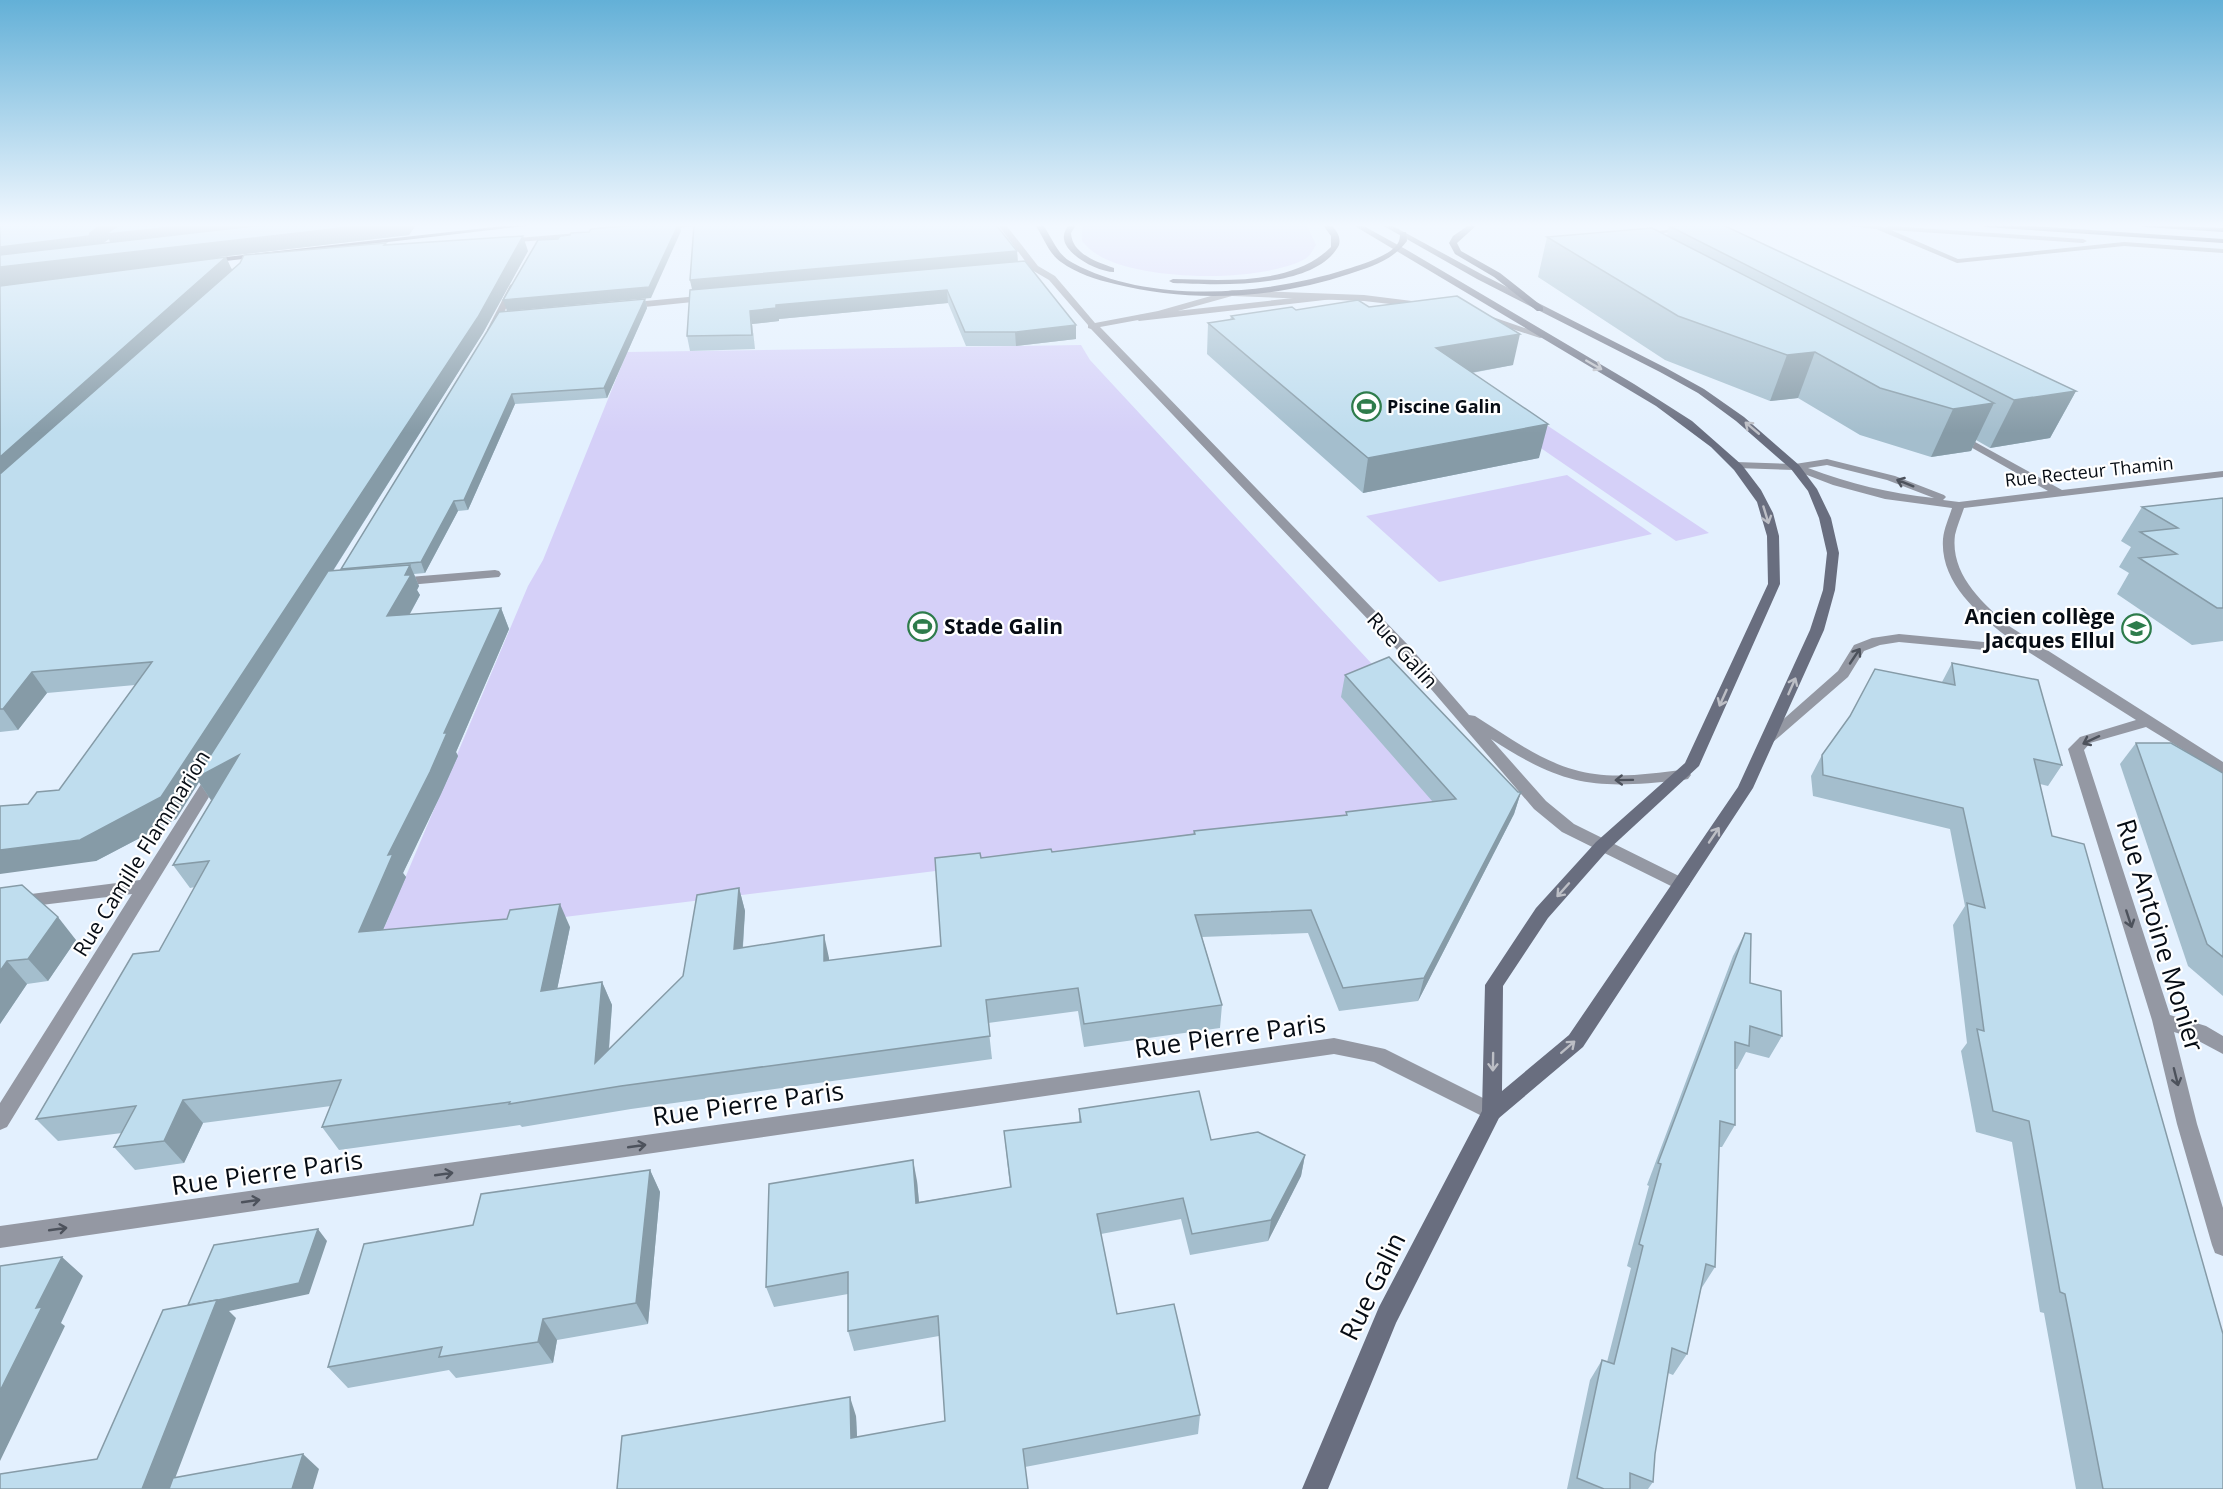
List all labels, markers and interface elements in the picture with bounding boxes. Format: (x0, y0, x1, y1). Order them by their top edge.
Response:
one-way arrow (1585, 360, 1602, 372)
sports icon: Piscine Galin (1350, 390, 1382, 422)
place label: Piscine Galin (1387, 394, 1501, 418)
one-way arrow (1744, 422, 1760, 435)
street label: Rue Recteur Thamin (2003, 450, 2175, 492)
one-way arrow (1896, 477, 1915, 488)
one-way arrow (1761, 505, 1772, 524)
place label: Ancien collège Jacques Ellul (1965, 602, 2115, 654)
street label: Rue Galin (1361, 606, 1445, 694)
sports icon: Stade Galin (907, 610, 939, 642)
place label: Stade Galin (944, 612, 1063, 640)
school or university icon: Ancien collège Jacques Ellul (2120, 612, 2152, 644)
one-way arrow (1849, 647, 1862, 664)
one-way arrow (1787, 677, 1798, 695)
one-way arrow (1717, 688, 1728, 706)
one-way arrow (2082, 734, 2100, 746)
street label: Rue Camille Flammarion (66, 745, 216, 961)
one-way arrow (1615, 774, 1635, 785)
street label: Rue Antoine Monier (2109, 814, 2214, 1056)
one-way arrow (1708, 827, 1720, 844)
one-way arrow (1556, 882, 1570, 897)
one-way arrow (2124, 909, 2135, 928)
street label: Rue Pierre Paris (1132, 1004, 1328, 1066)
one-way arrow (1561, 1040, 1576, 1054)
one-way arrow (1487, 1051, 1498, 1071)
one-way arrow (2170, 1067, 2182, 1086)
street label: Rue Pierre Paris (650, 1072, 846, 1134)
one-way arrow (627, 1140, 646, 1151)
street label: Rue Pierre Paris (169, 1141, 365, 1203)
one-way arrow (434, 1168, 453, 1179)
one-way arrow (241, 1196, 260, 1207)
one-way arrow (48, 1224, 67, 1235)
street label: Rue Galin (1330, 1226, 1414, 1346)

